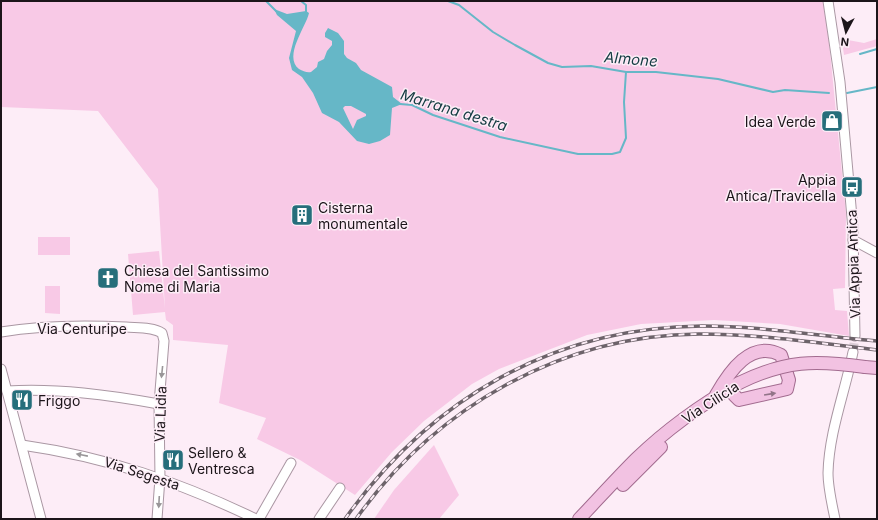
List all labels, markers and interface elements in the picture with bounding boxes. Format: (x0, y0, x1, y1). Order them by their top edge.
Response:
north arrow (826, 12, 866, 52)
text: N (840, 34, 850, 49)
water label: Almone (602, 47, 659, 71)
water label: Marrana destra (398, 85, 510, 135)
shop icon: Idea Verde (819, 108, 845, 134)
place label: Idea Verde (745, 113, 816, 130)
place label: Appia Antica/Travicella (726, 171, 836, 204)
bus stop icon: Appia Antica/Travicella (839, 174, 865, 200)
place label: Cisterna monumentale (318, 199, 408, 232)
building icon: Cisterna monumentale (289, 202, 315, 228)
street label: Via Appia Antica (843, 209, 863, 319)
place label: Chiesa del Santissimo Nome di Maria (124, 262, 269, 295)
church icon: Chiesa del Santissimo Nome di Maria (95, 265, 121, 291)
street label: Via Centuripe (37, 320, 127, 337)
one-way arrow (159, 366, 165, 378)
street label: Via Cilicia (678, 377, 742, 427)
street label: Via Lidia (151, 386, 169, 442)
restaurant icon: Friggo (9, 387, 35, 413)
one-way arrow (764, 391, 776, 397)
place label: Friggo (38, 392, 80, 409)
place label: Sellero & Ventresca (188, 444, 255, 477)
restaurant icon: Sellero & Ventresca (160, 447, 186, 473)
one-way arrow (76, 452, 89, 458)
street label: Via Segesta (102, 453, 182, 493)
one-way arrow (155, 496, 162, 508)

